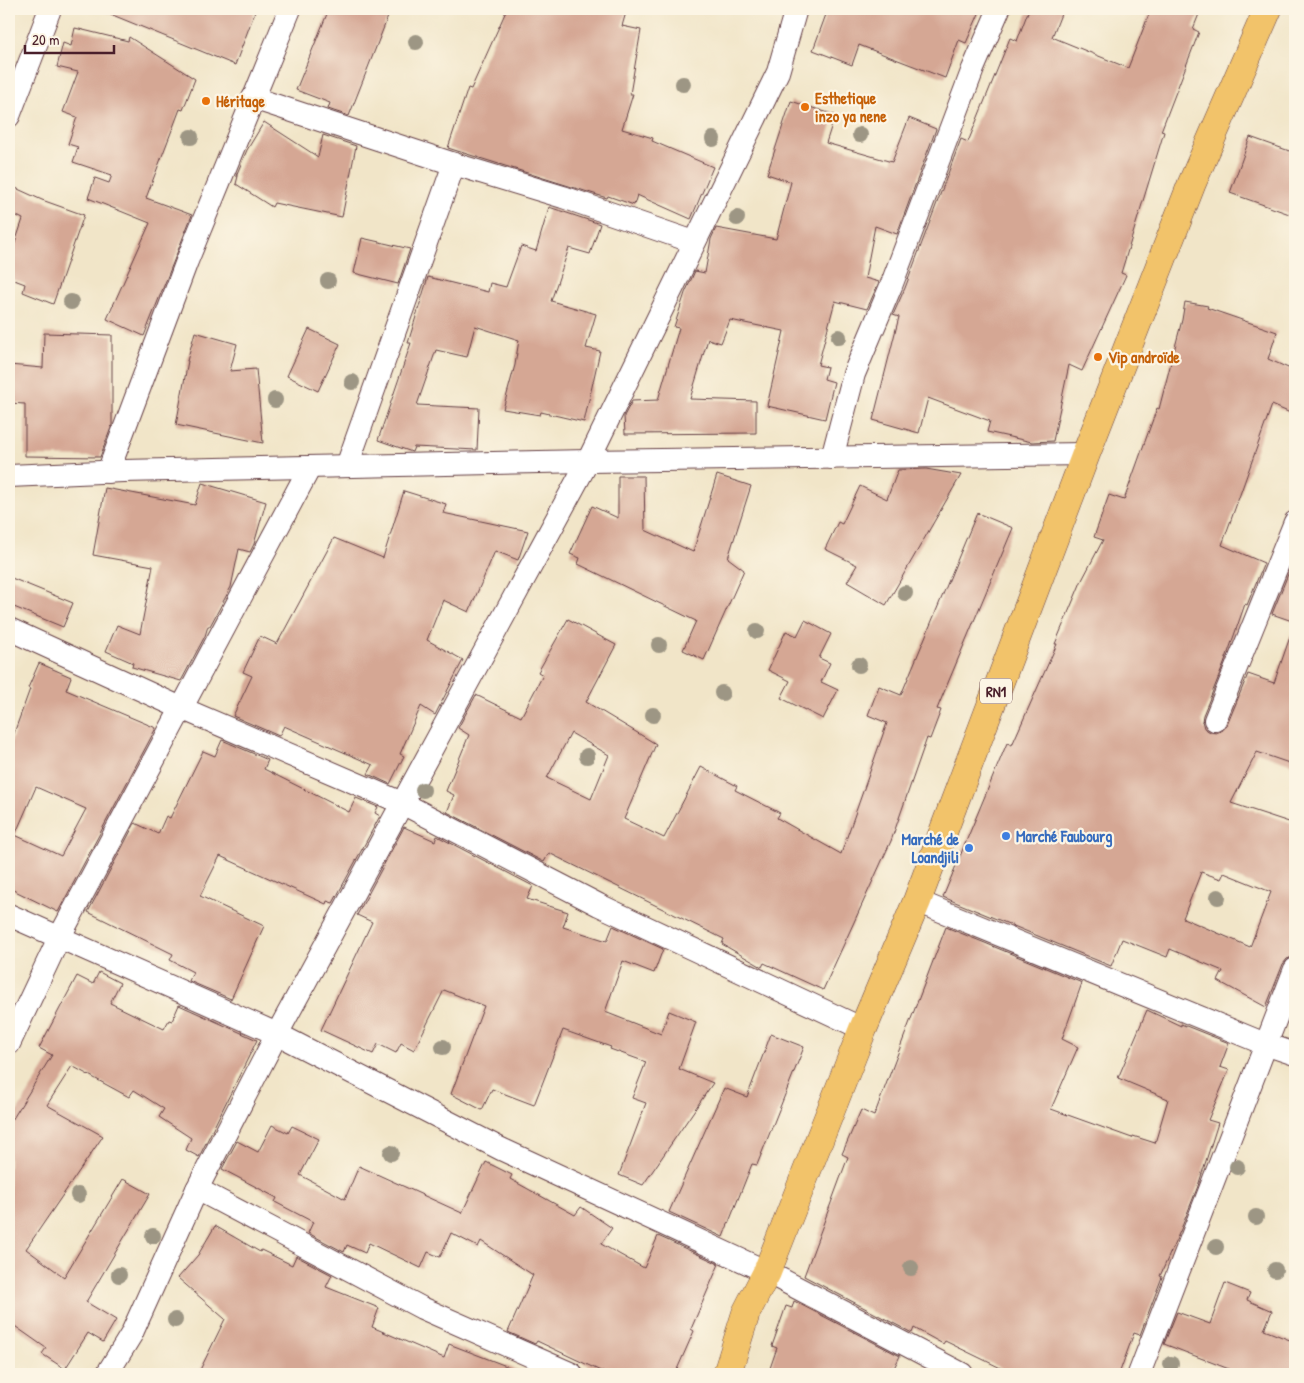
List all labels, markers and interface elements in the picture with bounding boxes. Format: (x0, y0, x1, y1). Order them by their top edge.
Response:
scale bar (25, 22, 114, 54)
text: 20 m (32, 29, 59, 50)
place label: Esthetique inzo ya nene (815, 87, 887, 128)
place label: Héritage (216, 90, 265, 113)
marker: Héritage (200, 95, 212, 107)
marker: Esthetique inzo ya nene (799, 101, 811, 113)
place label: Vip androïde (1108, 346, 1180, 369)
marker: Vip androïde (1092, 351, 1104, 363)
road number: RN1 (980, 678, 1012, 704)
place label: Marché Faubourg (1016, 825, 1112, 848)
place label: Marché de Loandjili (901, 828, 960, 868)
marker: Marché Faubourg (1000, 830, 1012, 842)
marker: Marché de Loandjili (963, 842, 975, 854)

